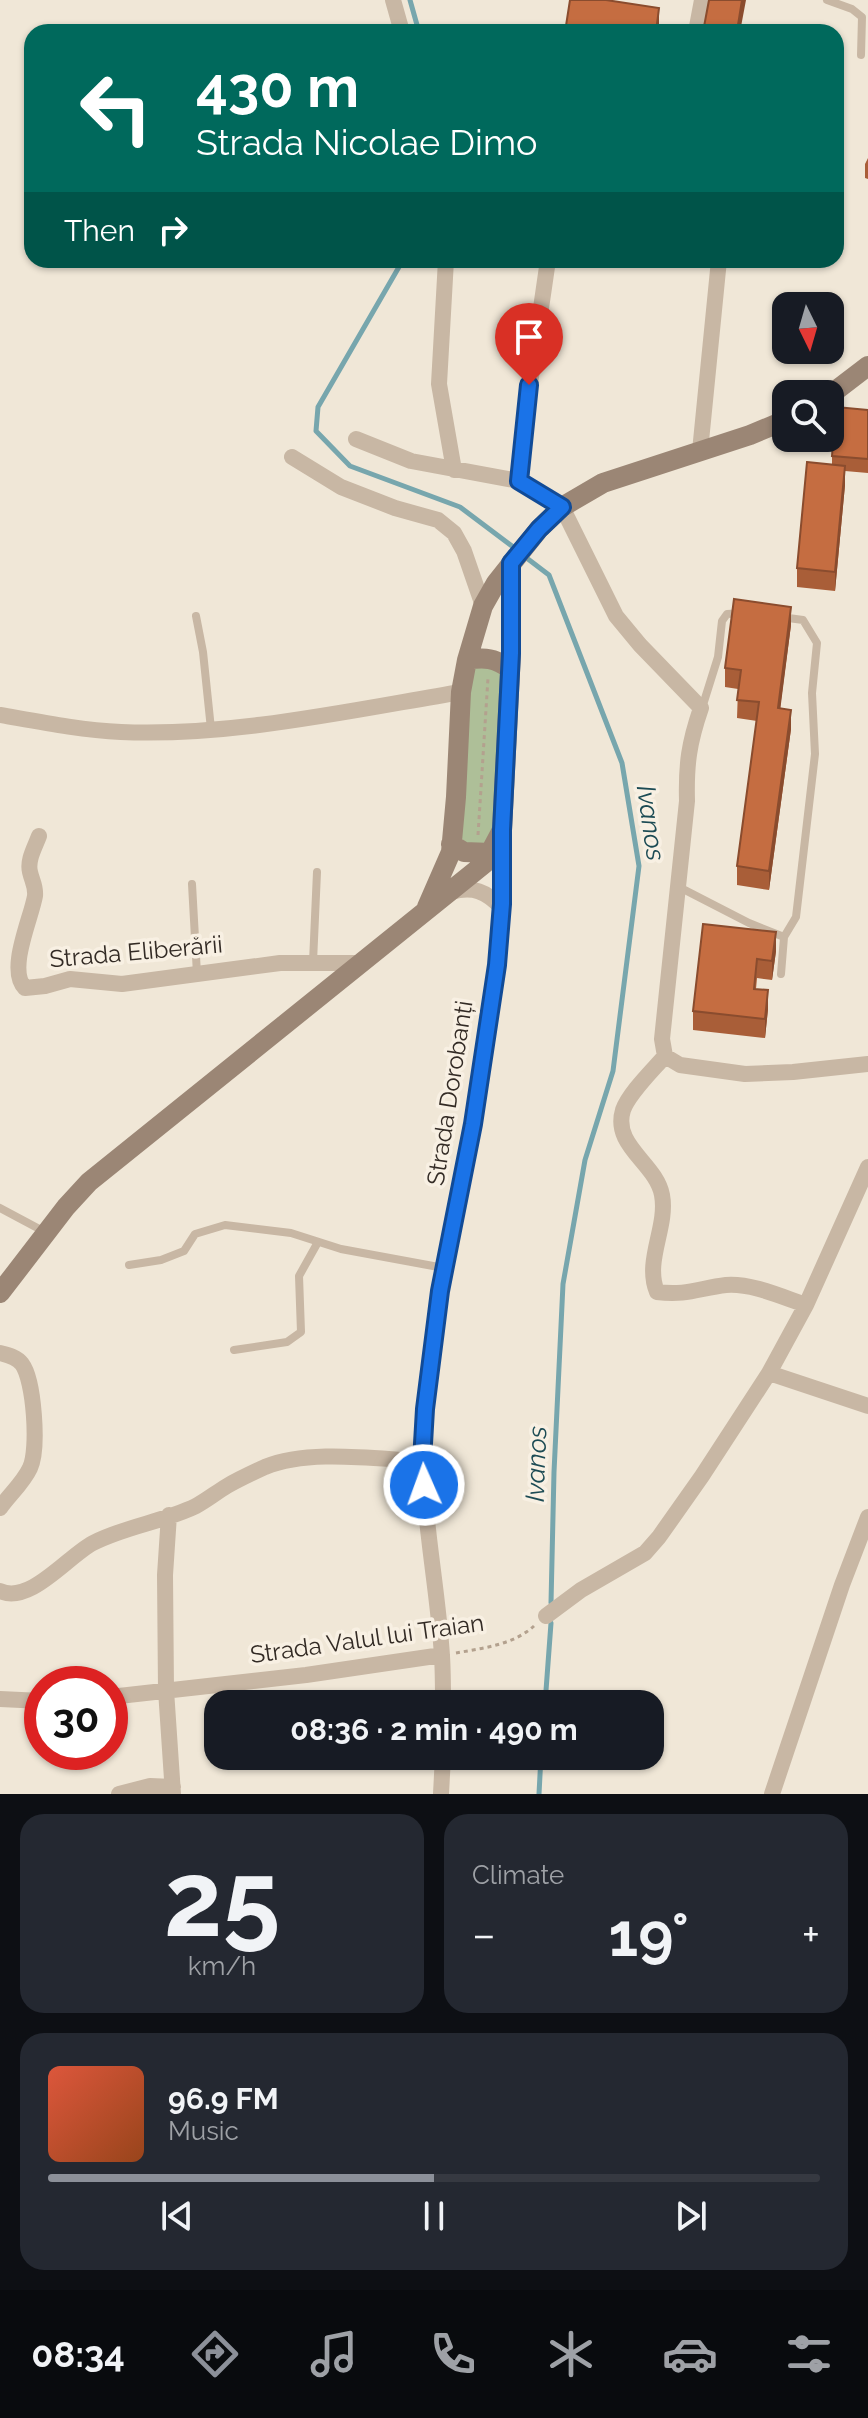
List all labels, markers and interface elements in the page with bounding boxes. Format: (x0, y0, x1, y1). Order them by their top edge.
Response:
text: 430 m (196, 54, 359, 120)
icon: left (64, 56, 168, 160)
text: Strada Nicolae Dimo (196, 121, 537, 163)
icon: right (151, 208, 195, 252)
text: Then (64, 213, 135, 248)
north arrow (772, 292, 844, 364)
map controls (772, 292, 844, 452)
pin (495, 303, 563, 385)
icon: arrive (507, 315, 551, 359)
button: search (772, 380, 844, 452)
water label: Ivanos (631, 783, 671, 863)
street label: Strada Eliberării (48, 929, 224, 974)
street label: Strada Dorobanți (421, 998, 478, 1187)
water label: Ivanos (520, 1425, 552, 1503)
position arrow (382, 1443, 466, 1527)
street label: Strada Valul lui Traian (248, 1608, 486, 1669)
speed limit sign: 30 (24, 1666, 128, 1770)
text: 08:36 · 2 min · 490 m (290, 1712, 578, 1747)
text: 25 (164, 1838, 280, 1960)
text: Climate (472, 1860, 564, 1890)
text: 19° (609, 1900, 689, 1970)
text: − (472, 1909, 496, 1960)
text: + (802, 1909, 820, 1960)
text: km/h (188, 1951, 256, 1981)
text: 96.9 FM (168, 2081, 279, 2116)
text: Music (168, 2116, 239, 2146)
icon: previous (155, 2194, 199, 2238)
icon: pause (412, 2194, 456, 2238)
icon: next (669, 2194, 713, 2238)
icon: directions (187, 2326, 243, 2382)
icon: music (306, 2326, 362, 2382)
icon: phone (425, 2326, 481, 2382)
icon: climate (543, 2326, 599, 2382)
icon: car (662, 2326, 718, 2382)
icon: filters (781, 2326, 837, 2382)
text: 08:34 (31, 2333, 125, 2375)

